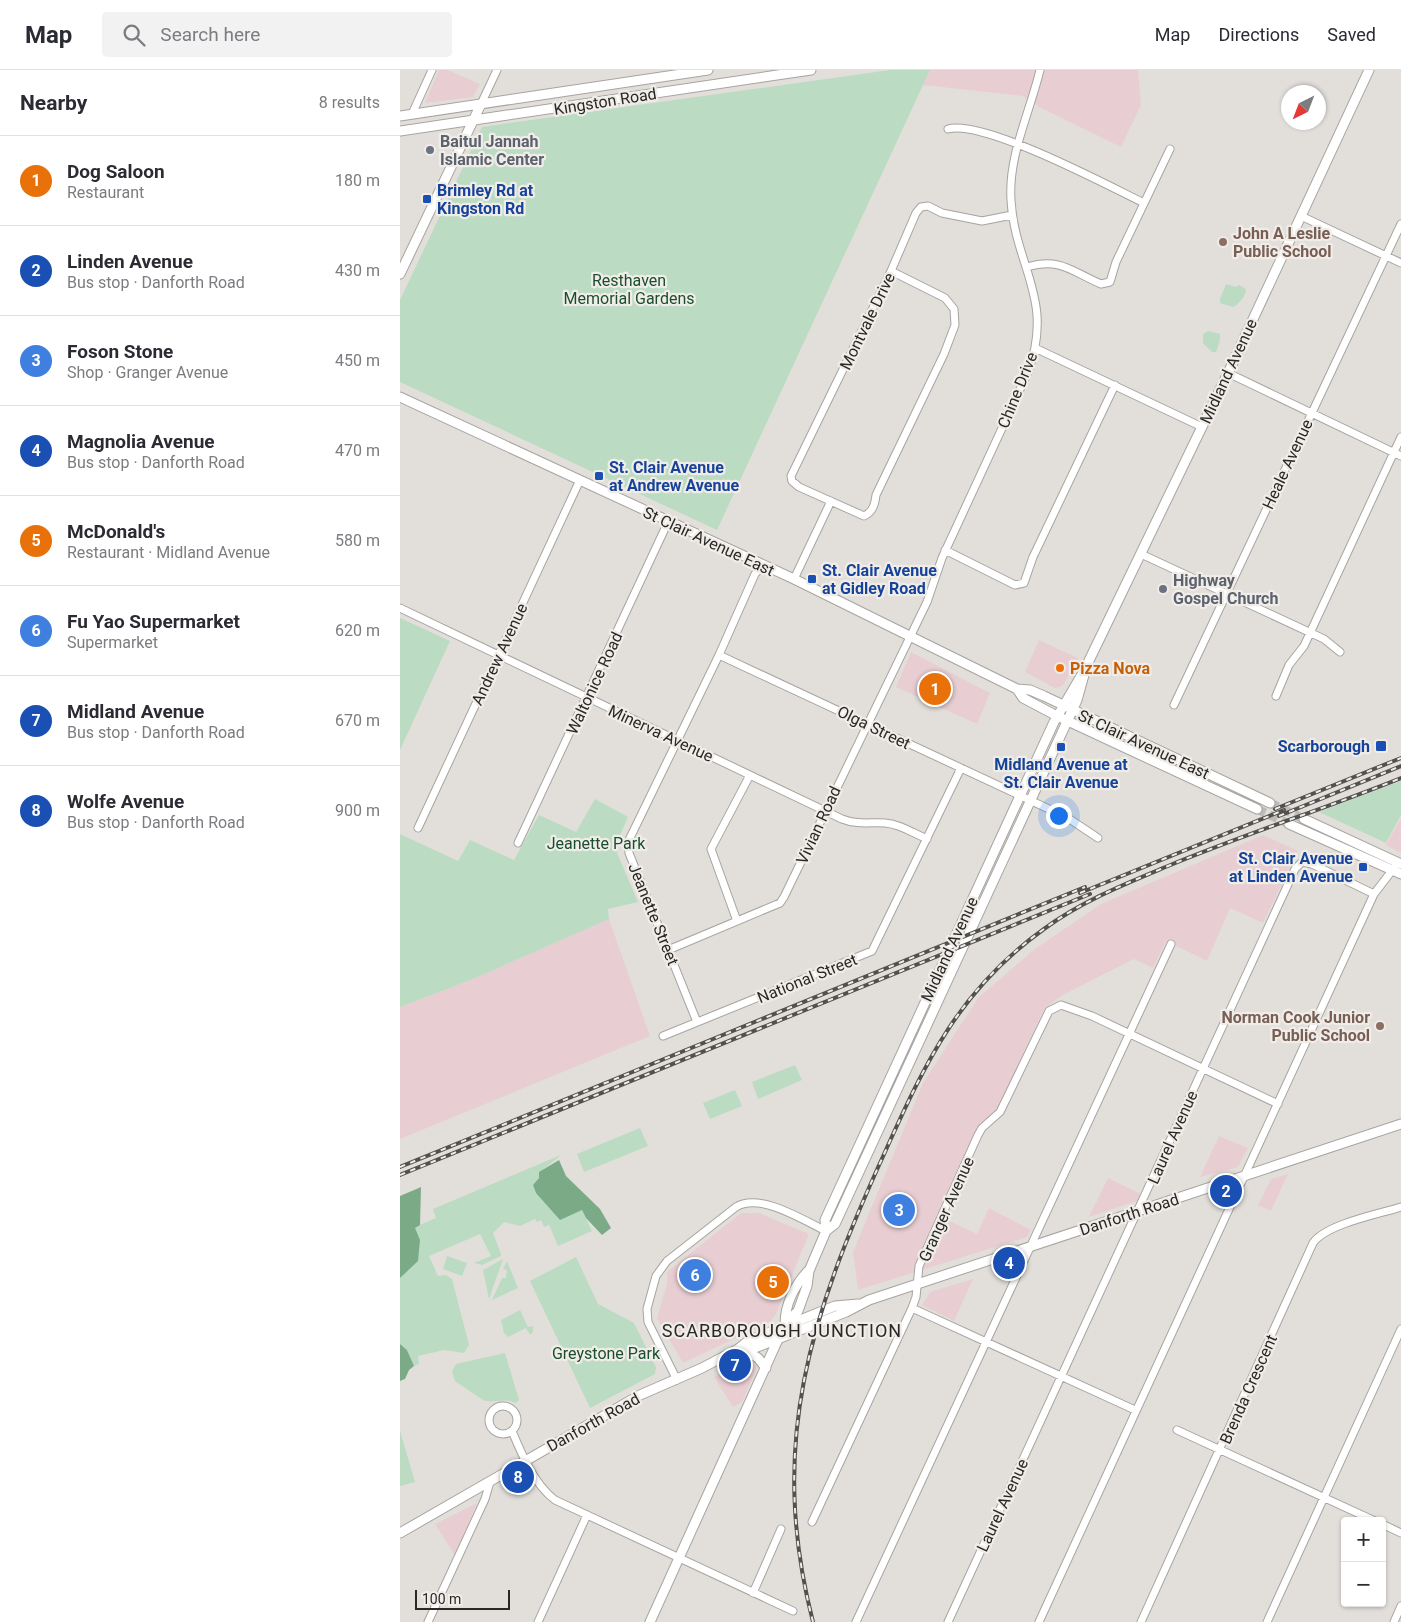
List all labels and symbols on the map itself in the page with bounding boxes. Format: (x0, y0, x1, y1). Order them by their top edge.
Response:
street label: Kingston Road (552, 84, 658, 119)
north arrow (1281, 85, 1326, 130)
place label: Baitul Jannah Islamic Center (440, 132, 544, 169)
marker: Baitul Jannah Islamic Center (424, 144, 436, 156)
place label: Brimley Rd at Kingston Rd (437, 181, 534, 218)
marker: Brimley Rd at Kingston Rd (421, 193, 433, 205)
place label: John A Leslie Public School (1233, 224, 1332, 261)
marker: John A Leslie Public School (1217, 236, 1229, 248)
street label: Montvale Drive (836, 270, 899, 373)
park label: Resthaven Memorial Gardens (564, 271, 694, 308)
street label: Midland Avenue (1196, 316, 1261, 427)
street label: Chine Drive (994, 349, 1041, 431)
street label: Heale Avenue (1258, 416, 1317, 512)
place label: St. Clair Avenue at Andrew Avenue (609, 458, 739, 495)
marker: St. Clair Avenue at Andrew Avenue (593, 470, 605, 482)
street label: St Clair Avenue East (640, 503, 777, 580)
place label: St. Clair Avenue at Gidley Road (822, 561, 937, 598)
place label: Highway Gospel Church (1173, 571, 1278, 608)
marker: St. Clair Avenue at Gidley Road (806, 573, 818, 585)
marker: Highway Gospel Church (1157, 583, 1169, 595)
street label: Andrew Avenue (468, 600, 531, 708)
street label: Waltonice Road (562, 629, 627, 738)
place label: Pizza Nova (1070, 659, 1151, 678)
marker: Pizza Nova (1054, 662, 1066, 674)
pin: 1 (919, 670, 951, 708)
street label: Minerva Avenue (605, 701, 716, 766)
street label: Olga Street (834, 702, 913, 753)
street label: St Clair Avenue East (1075, 706, 1212, 783)
place label: Scarborough (1278, 737, 1370, 756)
marker: Scarborough (1374, 739, 1388, 753)
marker: Midland Avenue at St. Clair Avenue (1055, 741, 1067, 753)
place label: Midland Avenue at St. Clair Avenue (994, 755, 1128, 792)
street label: Vivian Road (792, 783, 845, 867)
your location (1046, 803, 1072, 829)
park label: Jeanette Park (547, 834, 646, 853)
place label: St. Clair Avenue at Linden Avenue (1229, 849, 1353, 886)
street label: Jeanette Street (624, 860, 683, 968)
marker: St. Clair Avenue at Linden Avenue (1357, 861, 1369, 873)
street label: Midland Avenue (917, 894, 982, 1005)
street label: National Street (754, 950, 860, 1007)
place label: Norman Cook Junior Public School (1221, 1008, 1370, 1045)
marker: Norman Cook Junior Public School (1374, 1020, 1386, 1032)
street label: Laurel Avenue (1143, 1088, 1201, 1187)
street label: Granger Avenue (915, 1154, 978, 1265)
pin: 2 (1210, 1172, 1242, 1210)
street label: Danforth Road (1077, 1189, 1181, 1239)
pin: 3 (883, 1191, 915, 1229)
pin: 4 (993, 1244, 1025, 1282)
pin: 6 (679, 1256, 711, 1294)
pin: 5 (757, 1263, 789, 1301)
district label: SCARBOROUGH JUNCTION (662, 1320, 902, 1341)
street label: Brenda Crescent (1216, 1332, 1281, 1447)
park label: Greystone Park (552, 1344, 661, 1363)
pin: 7 (719, 1346, 751, 1384)
street label: Danforth Road (543, 1389, 643, 1456)
street label: Laurel Avenue (973, 1456, 1032, 1555)
pin: 8 (502, 1458, 534, 1496)
scale bar (415, 1587, 510, 1610)

